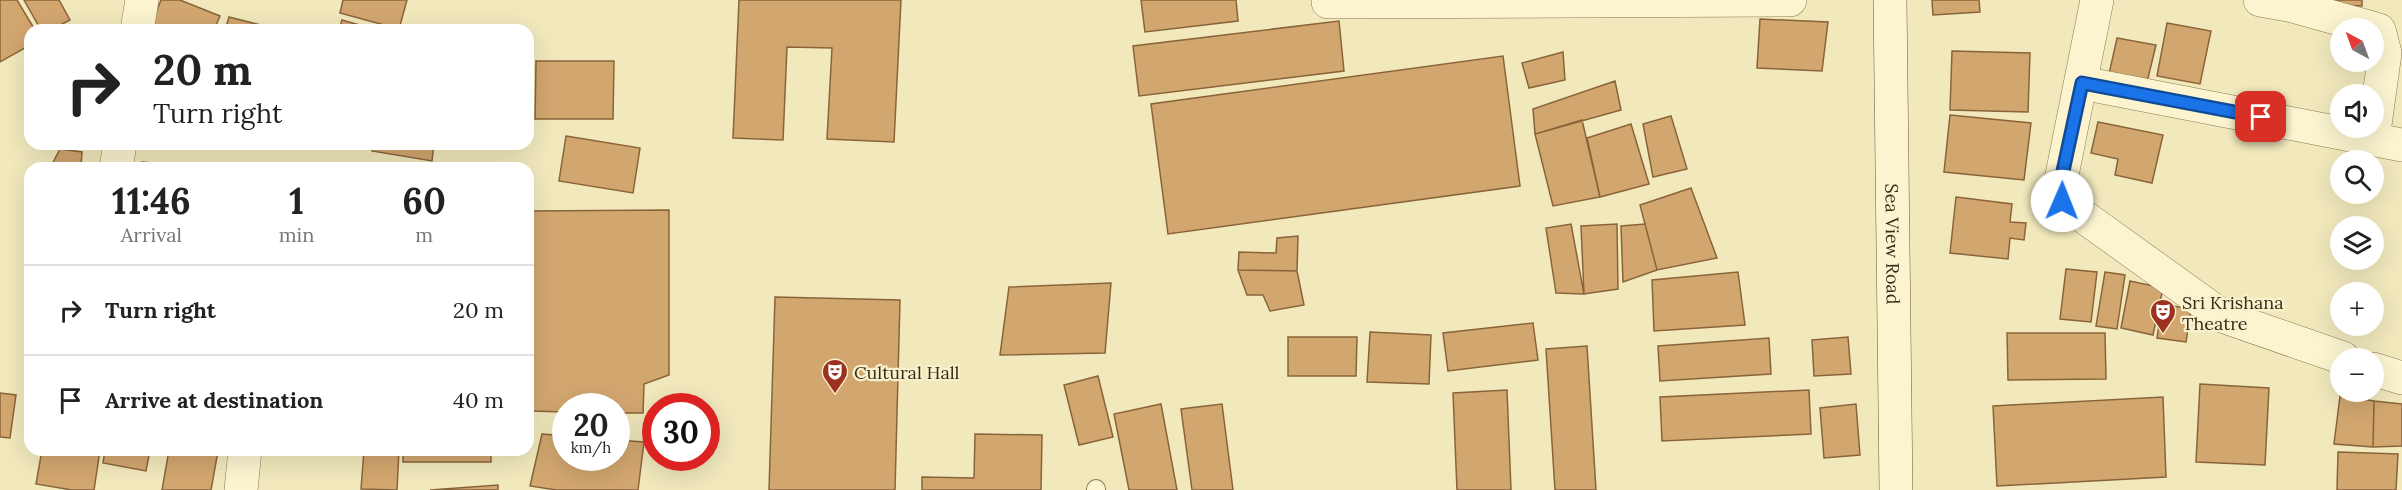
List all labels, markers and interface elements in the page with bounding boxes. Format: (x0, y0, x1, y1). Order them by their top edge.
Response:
north arrow (2330, 18, 2384, 72)
map controls (2330, 18, 2384, 402)
text: 20 m (153, 43, 252, 97)
icon: right (54, 48, 132, 126)
button: sound (2330, 84, 2384, 138)
pin (2235, 91, 2286, 142)
text: Turn right (153, 96, 282, 130)
icon: arrive (2244, 100, 2277, 133)
button: search (2330, 150, 2384, 204)
position arrow (2030, 169, 2094, 233)
text: 11:46 (112, 178, 191, 224)
text: 1 (289, 178, 304, 224)
text: 60 (402, 178, 446, 224)
street label: Sea View Road (1881, 183, 1905, 305)
button: layers (2330, 216, 2384, 270)
text: Arrival (121, 222, 182, 247)
text: min (279, 222, 314, 247)
text: m (415, 222, 433, 247)
button: + (2330, 282, 2384, 336)
place label: Sri Krishana Theatre (2182, 291, 2283, 335)
icon: right (54, 294, 87, 327)
text: Turn right (105, 296, 216, 324)
text: 20 m (453, 296, 504, 324)
theatre icon: Sri Krishana Theatre (2148, 297, 2178, 335)
button: − (2330, 348, 2384, 402)
theatre icon: Cultural Hall (820, 357, 850, 395)
place label: Cultural Hall (854, 361, 960, 384)
icon: arrive (54, 384, 87, 417)
text: Arrive at destination (105, 386, 323, 414)
text: 40 m (453, 386, 504, 414)
speed limit sign: 30 (642, 393, 720, 471)
text: 20 (573, 406, 609, 444)
text: km/h (571, 438, 611, 457)

